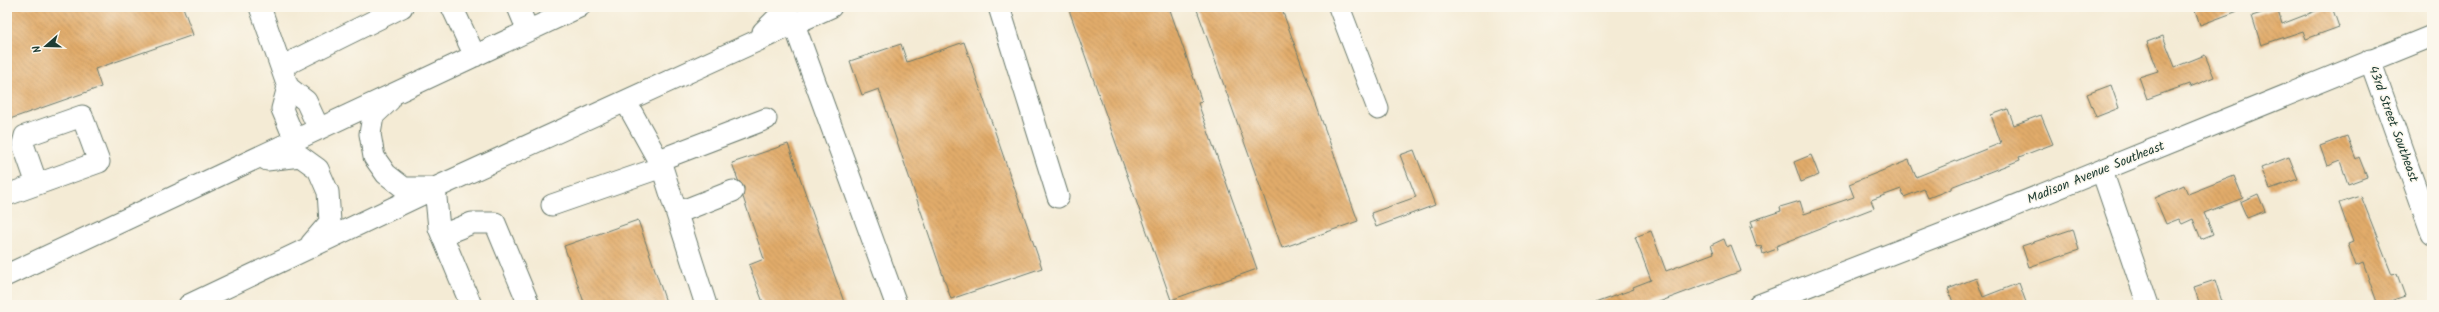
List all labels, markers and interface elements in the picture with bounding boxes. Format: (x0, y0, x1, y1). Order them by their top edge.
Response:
north arrow (26, 26, 66, 66)
text: N (28, 43, 47, 55)
street label: 43rd Street Southeast (2362, 63, 2424, 186)
street label: Madison Avenue Southeast (2024, 135, 2169, 210)

